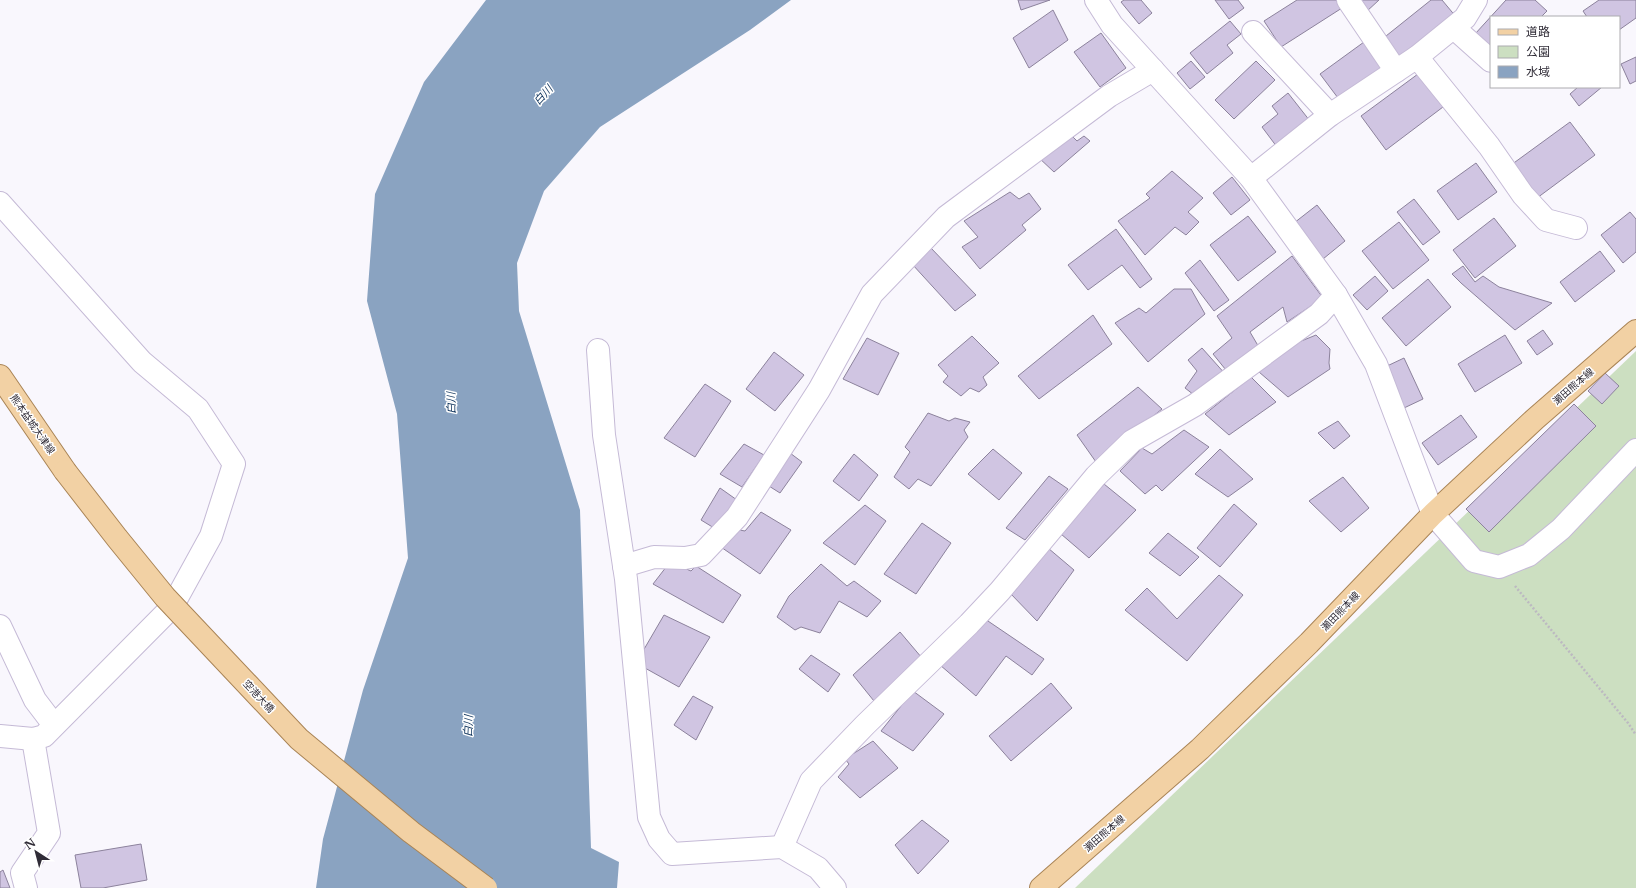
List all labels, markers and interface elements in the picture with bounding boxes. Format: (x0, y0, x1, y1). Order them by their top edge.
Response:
legend (1490, 16, 1620, 88)
text: 道路 (1526, 24, 1550, 39)
text: 公園 (1526, 44, 1550, 59)
text: 水域 (1526, 64, 1550, 79)
water label: 白川 (530, 81, 556, 108)
street label: 瀬田熊本線 (1550, 365, 1596, 408)
water label: 白川 (444, 391, 458, 414)
street label: 熊本益城大津線 (7, 392, 58, 457)
street label: 瀬田熊本線 (1318, 589, 1362, 634)
street label: 空港大橋 (240, 677, 277, 715)
water label: 白川 (460, 714, 476, 737)
street label: 瀬田熊本線 (1081, 812, 1127, 855)
north arrow (16, 832, 56, 872)
text: N (22, 835, 39, 853)

